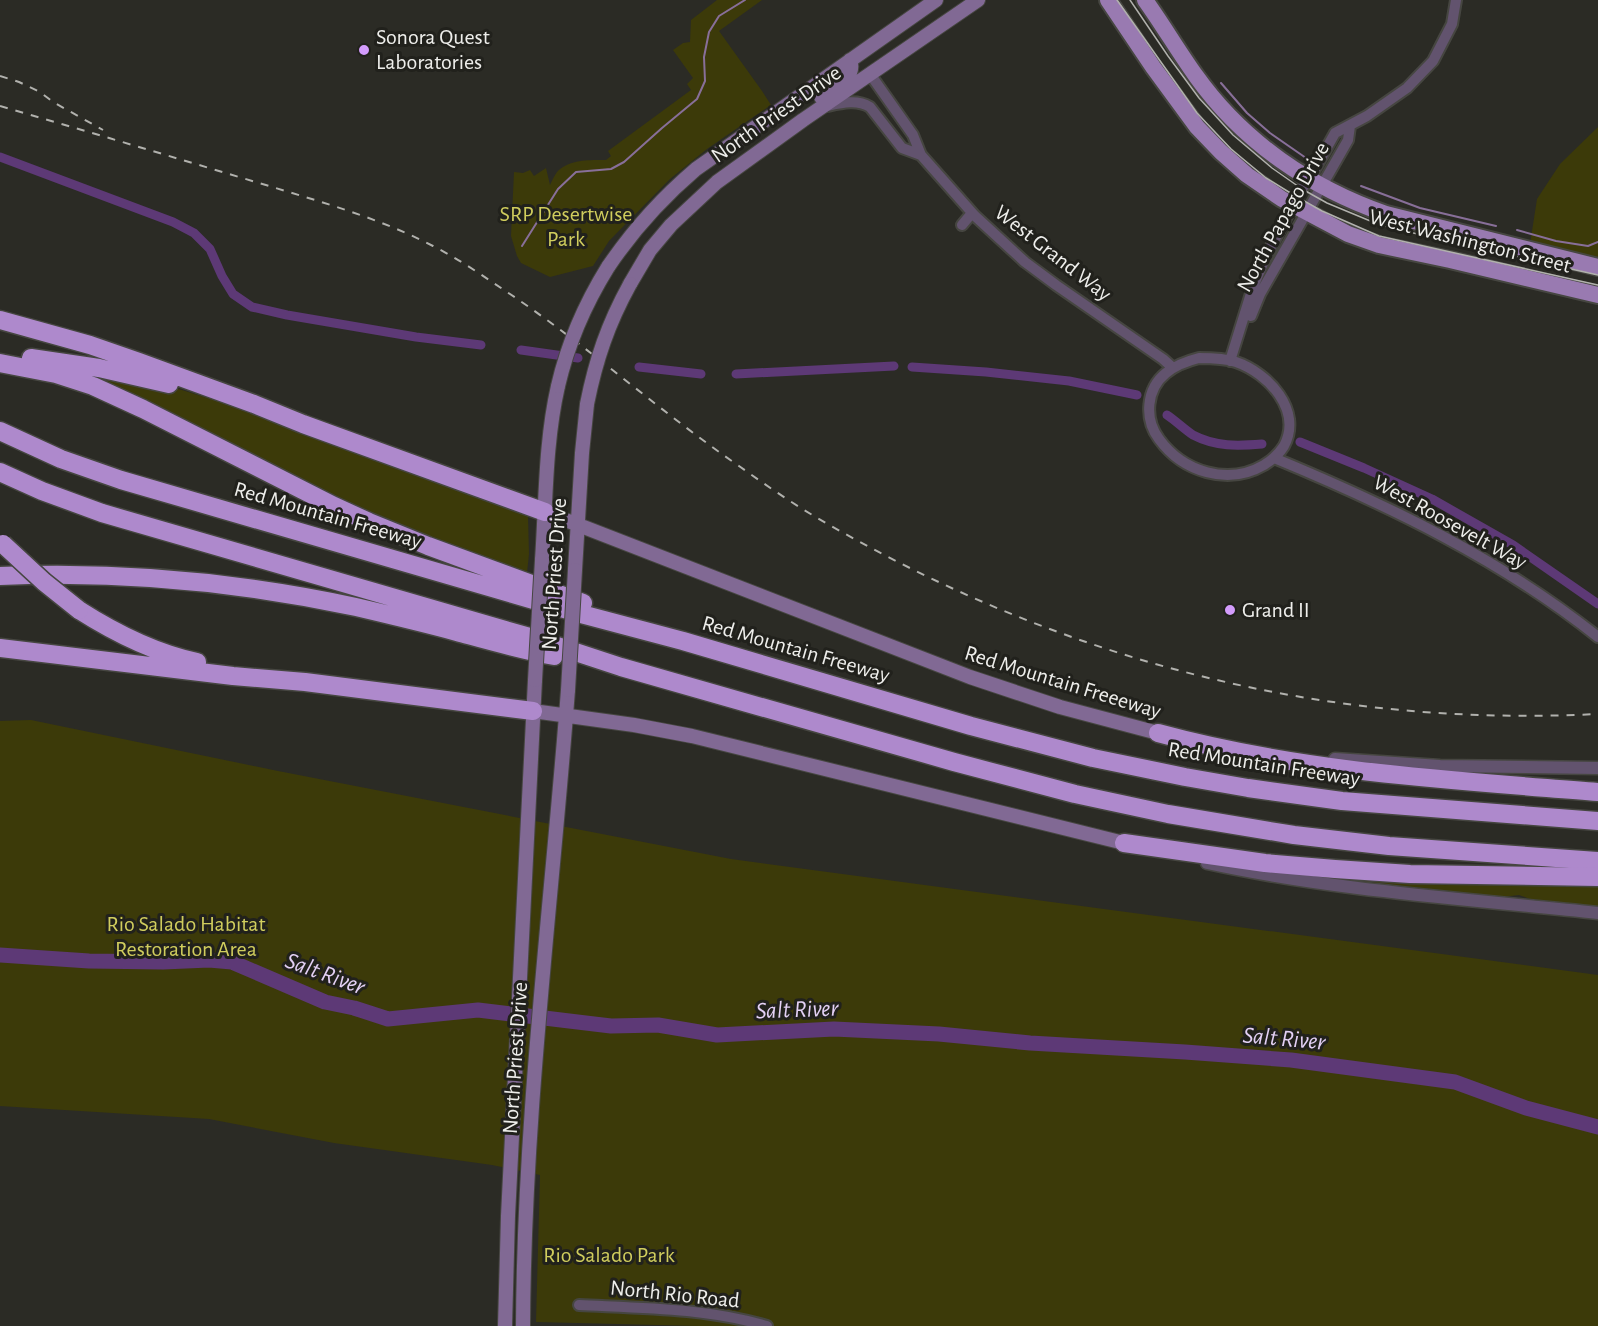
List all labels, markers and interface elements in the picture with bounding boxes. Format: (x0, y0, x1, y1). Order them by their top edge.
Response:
place label: Sonora Quest Laboratories (376, 26, 490, 73)
marker: Sonora Quest Laboratories (357, 43, 371, 57)
street label: North Priest Drive (707, 61, 845, 167)
street label: North Papago Drive (1233, 138, 1333, 296)
street label: West Grand Way (991, 201, 1116, 306)
park label: SRP Desertwise Park (500, 203, 632, 250)
street label: West Washington Street (1367, 205, 1573, 277)
street label: West Roosevelt Way (1370, 471, 1531, 574)
street label: Red Mountain Freeway (232, 478, 425, 552)
street label: North Priest Drive (538, 497, 570, 651)
place label: Grand II (1242, 599, 1310, 621)
marker: Grand II (1223, 603, 1237, 617)
street label: Red Mountain Freeway (700, 612, 893, 686)
street label: Red Mountain Freeeway (962, 642, 1164, 723)
street label: Red Mountain Freeway (1166, 738, 1362, 790)
park label: Rio Salado Habitat Restoration Area (106, 913, 266, 960)
water label: Salt River (282, 949, 369, 1000)
street label: North Priest Drive (499, 981, 531, 1135)
water label: Salt River (755, 997, 840, 1023)
water label: Salt River (1242, 1023, 1327, 1055)
park label: Rio Salado Park (543, 1244, 675, 1266)
street label: North Rio Road (609, 1276, 741, 1312)

